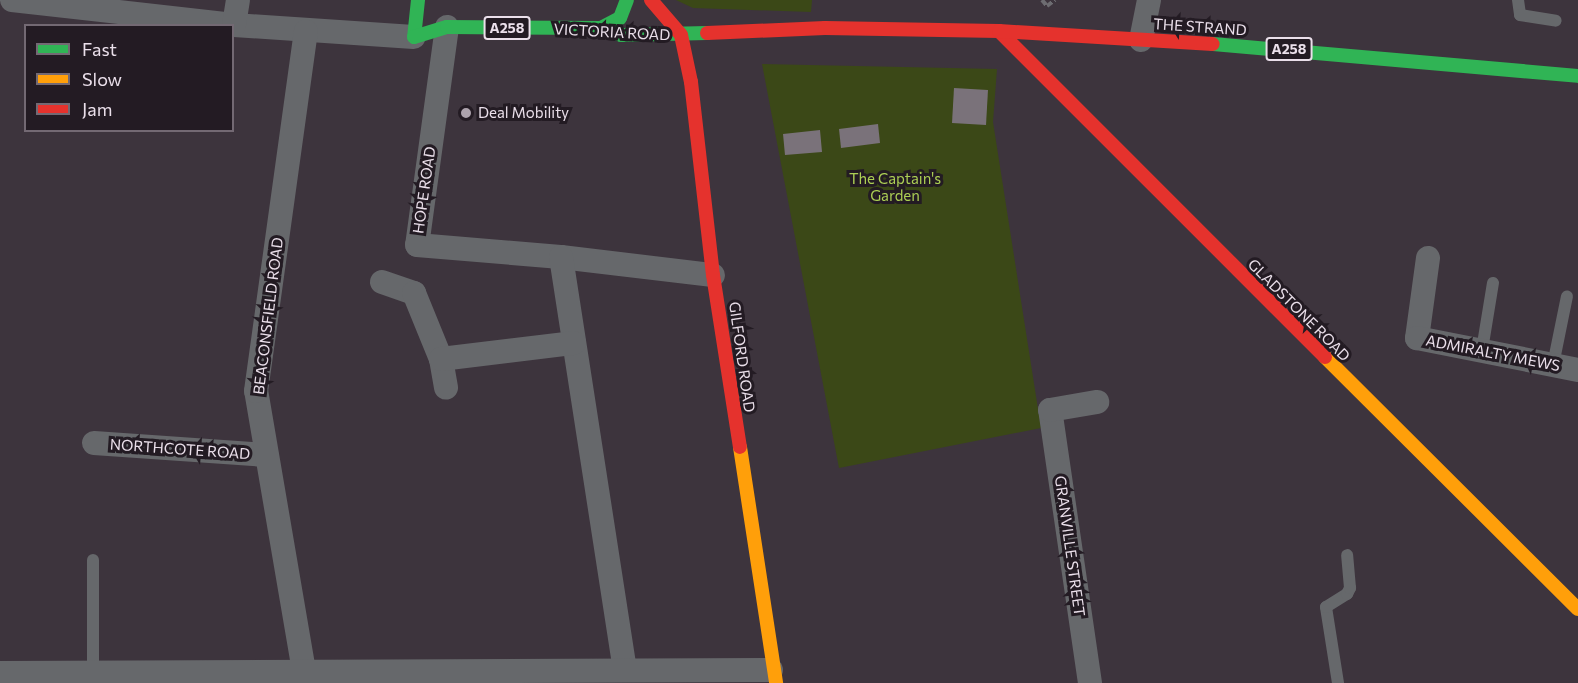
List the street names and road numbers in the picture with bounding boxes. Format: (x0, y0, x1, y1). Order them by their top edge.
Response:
street label: THE STRAND (1153, 15, 1247, 39)
road number: A258 (483, 17, 531, 39)
street label: VICTORIA ROAD (553, 20, 671, 44)
road number: A258 (1265, 38, 1313, 60)
street label: HOPE ROAD (409, 145, 439, 235)
street label: BEACONSFIELD ROAD (249, 236, 287, 396)
street label: GLADSTONE ROAD (1244, 255, 1354, 365)
street label: GILFORD ROAD (725, 300, 759, 414)
street label: ADMIRALTY MEWS (1424, 331, 1562, 375)
street label: NORTHCOTE ROAD (109, 435, 251, 463)
street label: GRANVILLE STREET (1051, 475, 1089, 617)

